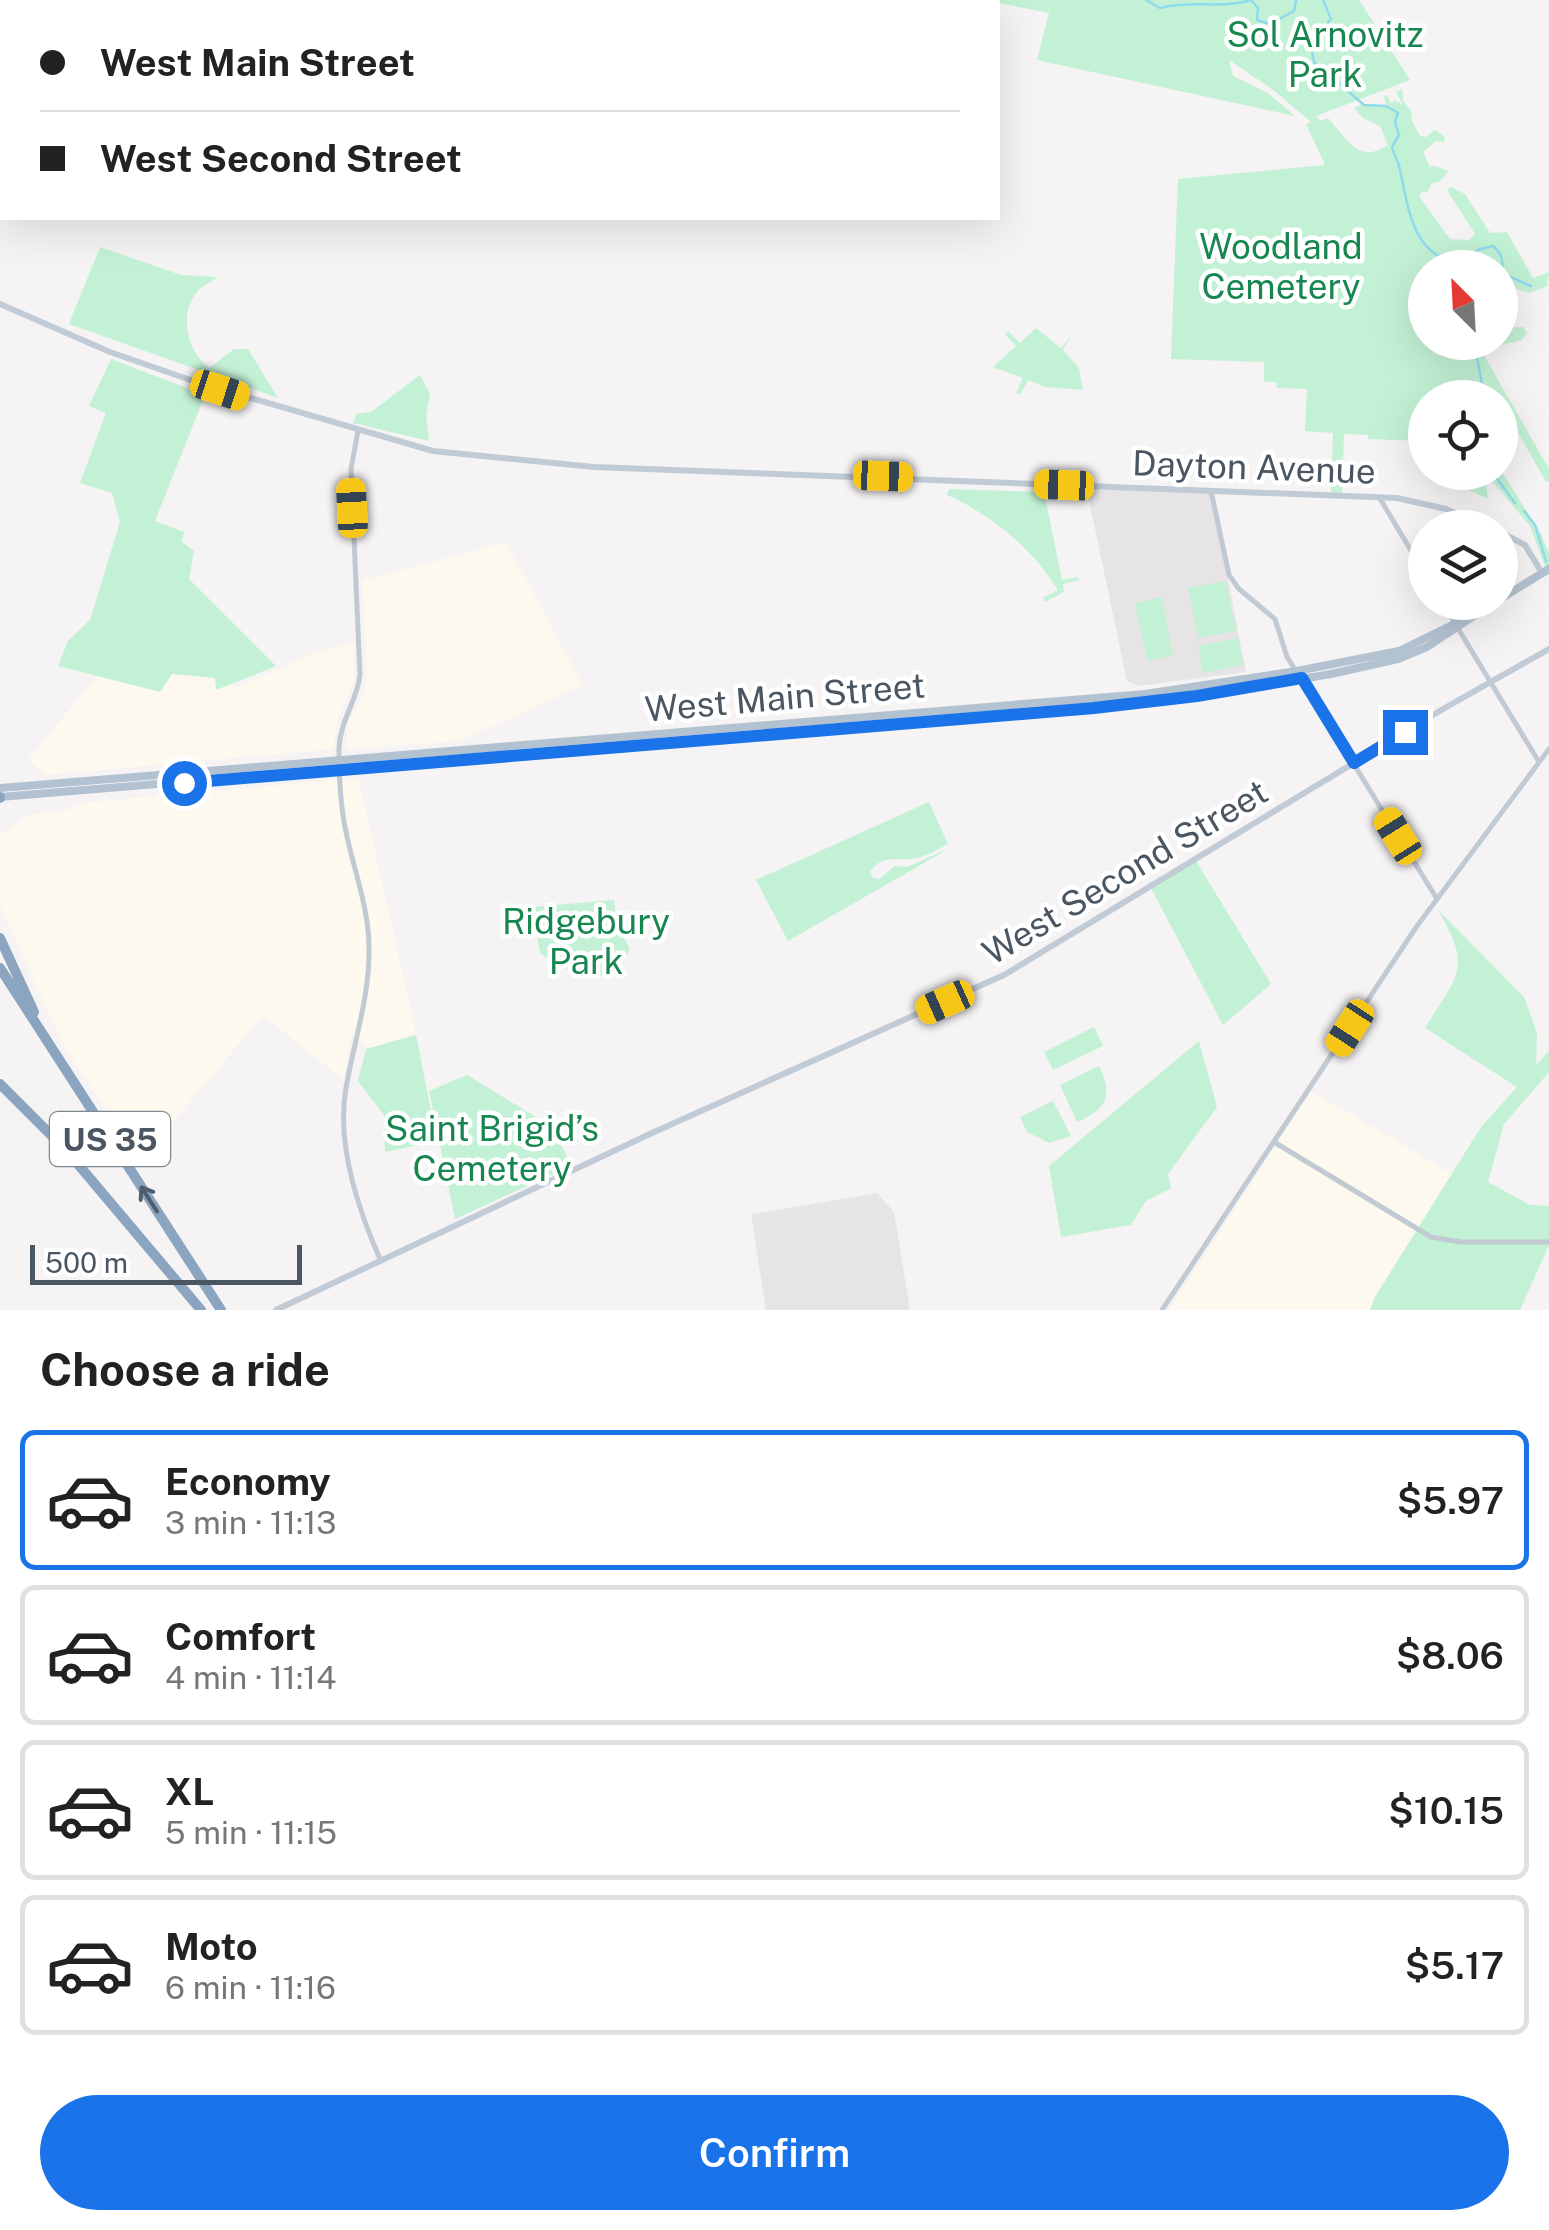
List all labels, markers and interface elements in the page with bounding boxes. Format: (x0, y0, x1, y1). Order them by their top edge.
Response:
park label: Sol Arnovitz Park (1226, 14, 1424, 95)
text: West Main Street (100, 40, 415, 85)
text: West Second Street (100, 136, 462, 181)
park label: Woodland Cemetery (1199, 226, 1363, 307)
north arrow (1408, 250, 1518, 360)
map controls (1408, 250, 1518, 620)
car (187, 366, 253, 414)
button: locate (1408, 380, 1518, 490)
street label: Dayton Avenue (1132, 442, 1376, 492)
car (852, 460, 914, 492)
car (1033, 469, 1095, 501)
car (335, 477, 369, 539)
button: layers (1408, 510, 1518, 620)
street label: West Main Street (643, 664, 927, 730)
route end (1383, 710, 1428, 755)
route start (162, 761, 207, 806)
street label: West Second Street (975, 771, 1275, 973)
car (1369, 803, 1427, 869)
park label: Ridgebury Park (502, 901, 670, 982)
car (911, 976, 979, 1028)
car (1321, 995, 1379, 1061)
park label: Saint Brigid’s Cemetery (385, 1108, 599, 1189)
road number: US 35 (50, 1112, 170, 1166)
one-way arrow (138, 1185, 159, 1214)
scale bar (30, 1240, 302, 1284)
text: 500 m (45, 1246, 128, 1279)
text: Choose a ride (40, 1343, 330, 1396)
icon: car (45, 1455, 135, 1545)
text: Economy (165, 1459, 331, 1504)
text: $5.97 (1397, 1478, 1504, 1523)
text: 3 min · 11:13 (165, 1504, 336, 1541)
icon: car (45, 1610, 135, 1700)
text: Comfort (165, 1614, 316, 1659)
text: $8.06 (1396, 1633, 1504, 1678)
text: 4 min · 11:14 (165, 1659, 336, 1696)
icon: car (45, 1765, 135, 1855)
text: XL (165, 1769, 214, 1814)
text: $10.15 (1388, 1788, 1504, 1833)
text: 5 min · 11:15 (165, 1814, 337, 1851)
icon: car (45, 1920, 135, 2010)
text: Moto (165, 1924, 258, 1969)
text: $5.17 (1405, 1943, 1504, 1988)
text: 6 min · 11:16 (165, 1969, 336, 2006)
button: Confirm (40, 2095, 1509, 2210)

